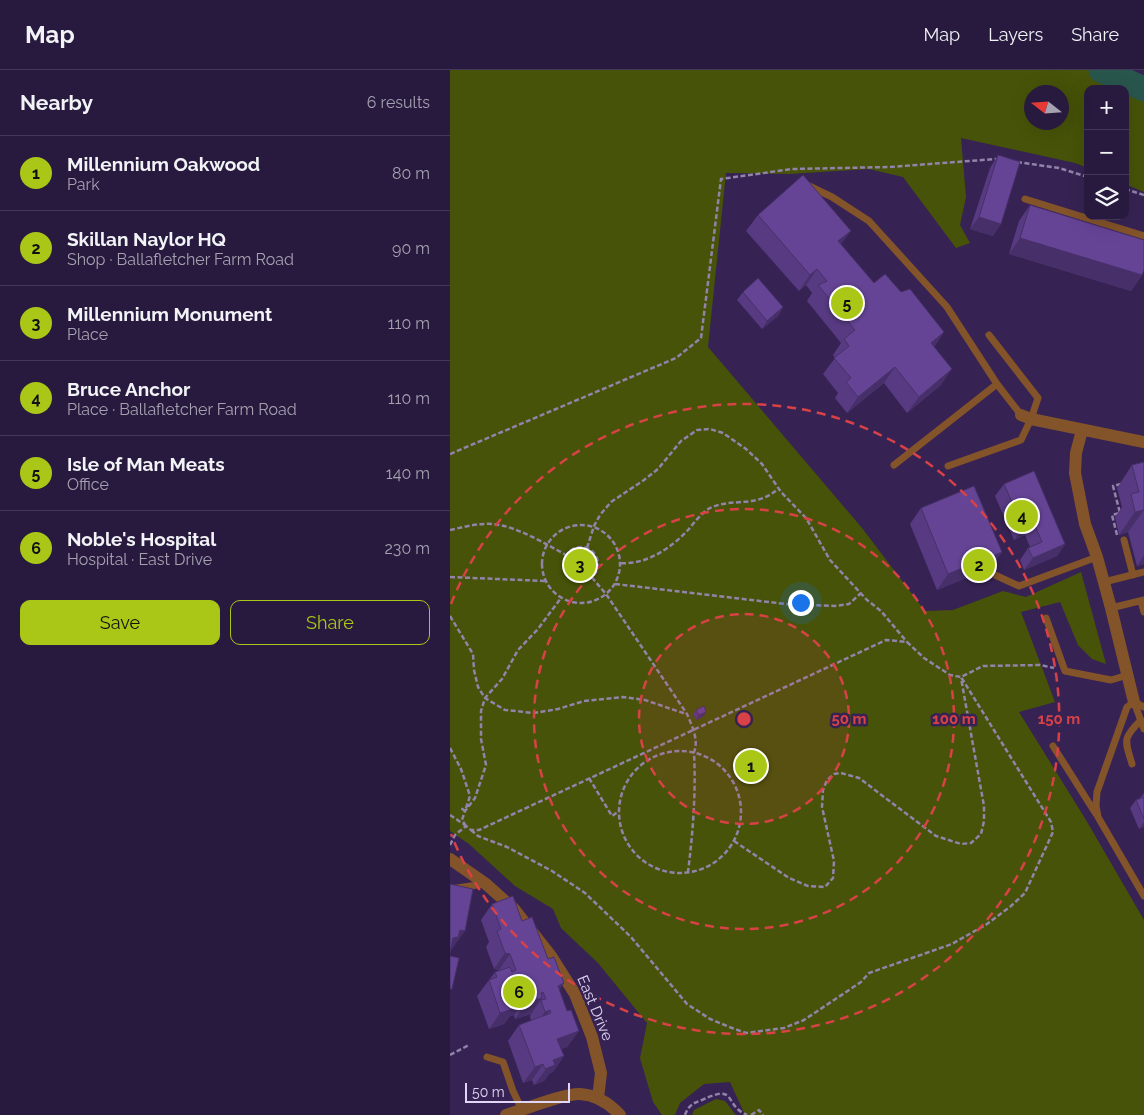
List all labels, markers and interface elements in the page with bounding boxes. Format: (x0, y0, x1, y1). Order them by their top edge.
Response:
text: Map (25, 20, 75, 49)
text: Map (924, 24, 960, 45)
text: Layers (988, 24, 1043, 45)
text: Share (1071, 24, 1119, 45)
north arrow (1024, 85, 1069, 130)
map controls (1084, 85, 1129, 220)
button: + (1084, 85, 1129, 130)
text: Nearby (20, 90, 93, 115)
text: 6 results (367, 93, 430, 112)
button: − (1084, 130, 1129, 175)
text: Millennium Oakwood (67, 153, 260, 175)
text: 1 (32, 164, 40, 183)
text: 80 m (392, 164, 430, 183)
text: Park (67, 175, 100, 194)
button: layers (1084, 175, 1129, 220)
text: Skillan Naylor HQ (67, 228, 226, 250)
text: 2 (31, 239, 41, 258)
text: 90 m (392, 239, 430, 258)
text: Shop · Ballafletcher Farm Road (67, 250, 294, 269)
pin: 5 (831, 284, 863, 322)
text: Millennium Monument (67, 303, 272, 325)
text: 3 (32, 314, 40, 333)
text: 110 m (388, 314, 430, 333)
text: Place (67, 325, 108, 344)
text: Bruce Anchor (67, 378, 190, 400)
text: 4 (31, 389, 41, 408)
text: 110 m (388, 389, 430, 408)
text: Place · Ballafletcher Farm Road (67, 400, 297, 419)
text: Isle of Man Meats (67, 453, 225, 475)
text: 5 (32, 464, 40, 483)
text: 140 m (386, 464, 430, 483)
text: Office (67, 475, 109, 494)
pin: 4 (1006, 497, 1038, 535)
text: Noble's Hospital (67, 528, 216, 550)
text: 6 (31, 539, 41, 558)
text: 230 m (385, 539, 430, 558)
pin: 3 (564, 546, 596, 584)
pin: 2 (963, 546, 995, 584)
text: Hospital · East Drive (67, 550, 212, 569)
your location (788, 590, 814, 616)
button: Save (20, 600, 220, 645)
button: Share (230, 600, 430, 645)
centre of rings (735, 710, 753, 728)
text: 50 m (831, 710, 867, 728)
text: 100 m (932, 710, 976, 728)
text: 150 m (1038, 710, 1080, 728)
pin: 1 (735, 747, 767, 785)
pin: 6 (503, 973, 535, 1011)
street label: East Drive (573, 973, 617, 1044)
scale bar (465, 1080, 570, 1103)
text: 50 m (472, 1084, 505, 1100)

